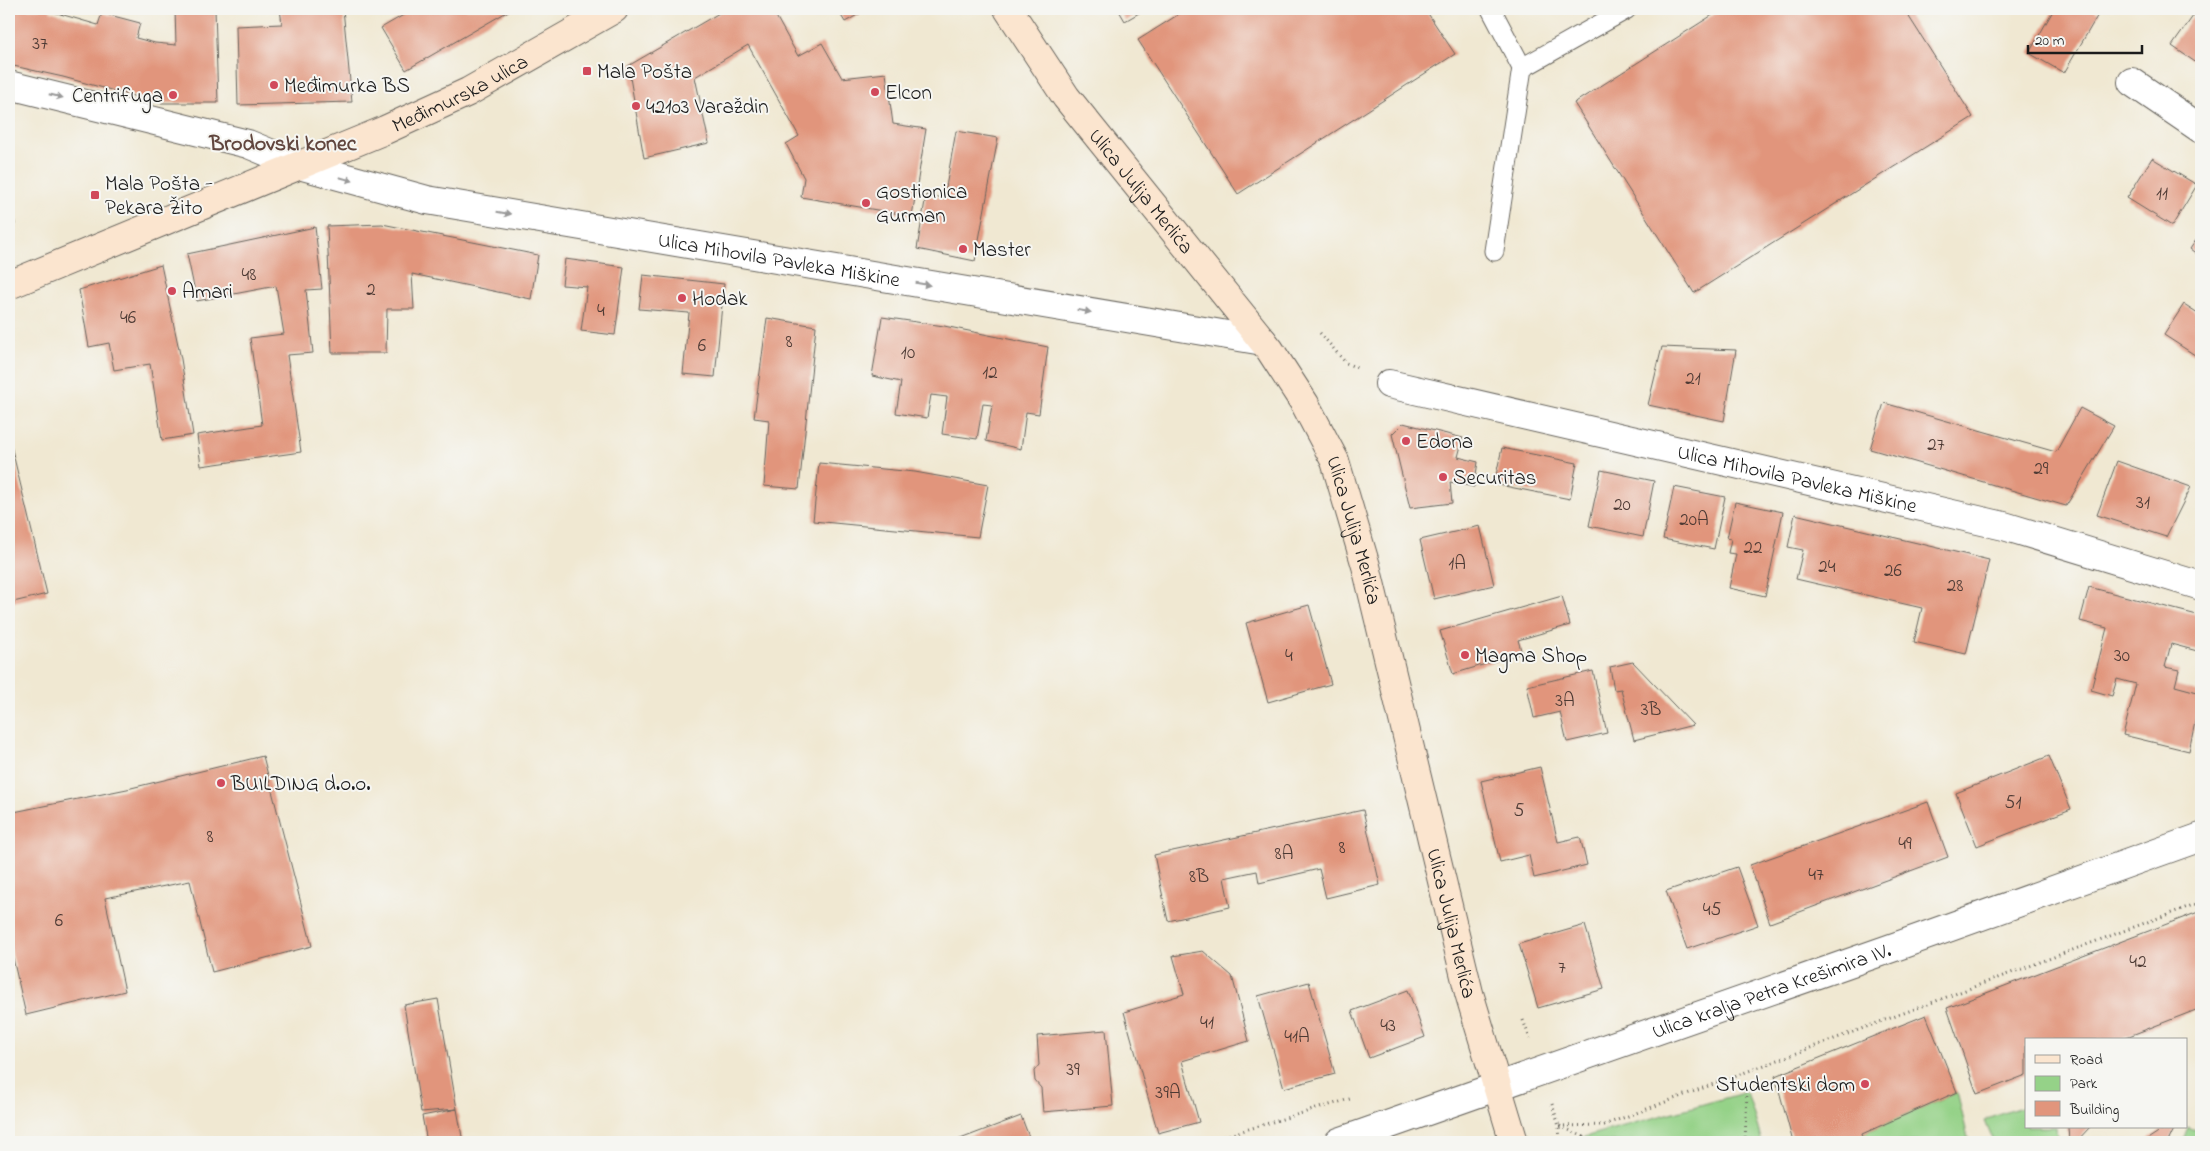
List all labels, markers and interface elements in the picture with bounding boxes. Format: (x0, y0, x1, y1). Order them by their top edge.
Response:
scale bar (2028, 22, 2141, 54)
text: 20 m (2035, 30, 2065, 52)
house number: 37 (32, 31, 48, 58)
street label: Međimurska ulica (388, 48, 534, 142)
place label: Mala Pošta (597, 58, 692, 88)
marker: Mala Pošta (581, 65, 593, 77)
place label: Međimurka BS (284, 72, 410, 102)
marker: Međimurka BS (268, 79, 280, 91)
place label: Elcon (885, 79, 932, 109)
place label: Centrifuga (72, 82, 163, 114)
marker: Elcon (869, 86, 881, 98)
marker: Centrifuga (167, 89, 179, 101)
one-way arrow (49, 92, 64, 100)
place label: 42103 Varaždin (646, 93, 769, 123)
marker: 42103 Varaždin (630, 100, 642, 112)
street label: Ulica Julija Merlića (1080, 123, 1200, 261)
district label: Brodovski konec (208, 129, 358, 161)
place label: Mala Pošta - Pekara Žito (105, 170, 213, 224)
one-way arrow (338, 175, 353, 183)
place label: Gostionica Gurman (876, 178, 967, 232)
house number: 11 (2156, 181, 2168, 208)
marker: Mala Pošta - Pekara Žito (89, 189, 101, 201)
marker: Gostionica Gurman (860, 197, 872, 209)
one-way arrow (497, 209, 513, 217)
street label: Ulica Mihovila Pavleka Miškine (655, 226, 903, 297)
place label: Master (973, 236, 1031, 266)
marker: Master (957, 243, 969, 255)
house number: 48 (242, 262, 256, 289)
house number: 2 (366, 277, 376, 304)
place label: Amari (182, 278, 233, 308)
one-way arrow (916, 280, 932, 288)
marker: Amari (166, 285, 178, 297)
place label: Hodak (692, 285, 748, 315)
marker: Hodak (676, 292, 688, 304)
house number: 4 (597, 298, 605, 325)
house number: 46 (120, 305, 136, 332)
one-way arrow (1076, 307, 1092, 315)
house number: 8 (785, 329, 793, 356)
house number: 6 (698, 333, 706, 360)
house number: 10 (901, 340, 915, 367)
house number: 12 (982, 360, 998, 387)
house number: 21 (1685, 366, 1701, 393)
place label: Edona (1416, 428, 1473, 458)
house number: 27 (1927, 432, 1945, 459)
marker: Edona (1400, 435, 1412, 447)
street label: Ulica Mihovila Pavleka Miškine (1674, 438, 1920, 523)
street label: Ulica Julija Merlića (1317, 453, 1388, 608)
house number: 29 (2033, 456, 2049, 483)
place label: Securitas (1453, 464, 1537, 494)
marker: Securitas (1437, 471, 1449, 483)
house number: 31 (2136, 490, 2150, 517)
house number: 20 (1613, 492, 1631, 519)
house number: 20A (1679, 507, 1709, 534)
house number: 22 (1744, 535, 1762, 562)
house number: 1A (1448, 551, 1466, 578)
house number: 24 (1818, 554, 1836, 581)
house number: 26 (1884, 558, 1902, 585)
house number: 28 (1947, 573, 1963, 600)
place label: Magma Shop (1475, 642, 1587, 674)
house number: 4 (1285, 643, 1293, 670)
house number: 30 (2114, 643, 2130, 670)
marker: Magma Shop (1459, 649, 1471, 661)
house number: 3A (1555, 688, 1575, 715)
house number: 3B (1641, 697, 1662, 724)
place label: BUILDING d.o.o. (230, 770, 371, 800)
marker: BUILDING d.o.o. (215, 777, 227, 789)
house number: 51 (2005, 790, 2021, 817)
house number: 5 (1514, 798, 1525, 825)
house number: 8 (206, 824, 214, 851)
house number: 49 (1898, 831, 1912, 858)
house number: 8 (1338, 835, 1346, 862)
house number: 8A (1275, 841, 1293, 868)
street label: Ulica Julija Merlića (1418, 845, 1483, 1002)
house number: 47 (1808, 862, 1824, 889)
house number: 8B (1189, 864, 1209, 891)
house number: 45 (1703, 897, 1721, 924)
house number: 6 (55, 908, 63, 935)
street label: Ulica kralja Petra Krešimira IV. (1648, 936, 1895, 1048)
house number: 42 (2129, 949, 2147, 976)
house number: 7 (1558, 955, 1566, 982)
house number: 41 (1200, 1010, 1214, 1037)
house number: 43 (1380, 1013, 1396, 1040)
house number: 41A (1284, 1024, 1310, 1051)
legend (2025, 1038, 2188, 1128)
text: Road (2070, 1049, 2103, 1071)
house number: 39 (1066, 1057, 1080, 1084)
place label: Studentski dom (1716, 1071, 1855, 1101)
text: Park (2070, 1073, 2098, 1095)
marker: Studentski dom (1859, 1078, 1871, 1090)
house number: 39A (1155, 1080, 1181, 1107)
text: Building (2069, 1099, 2119, 1122)

